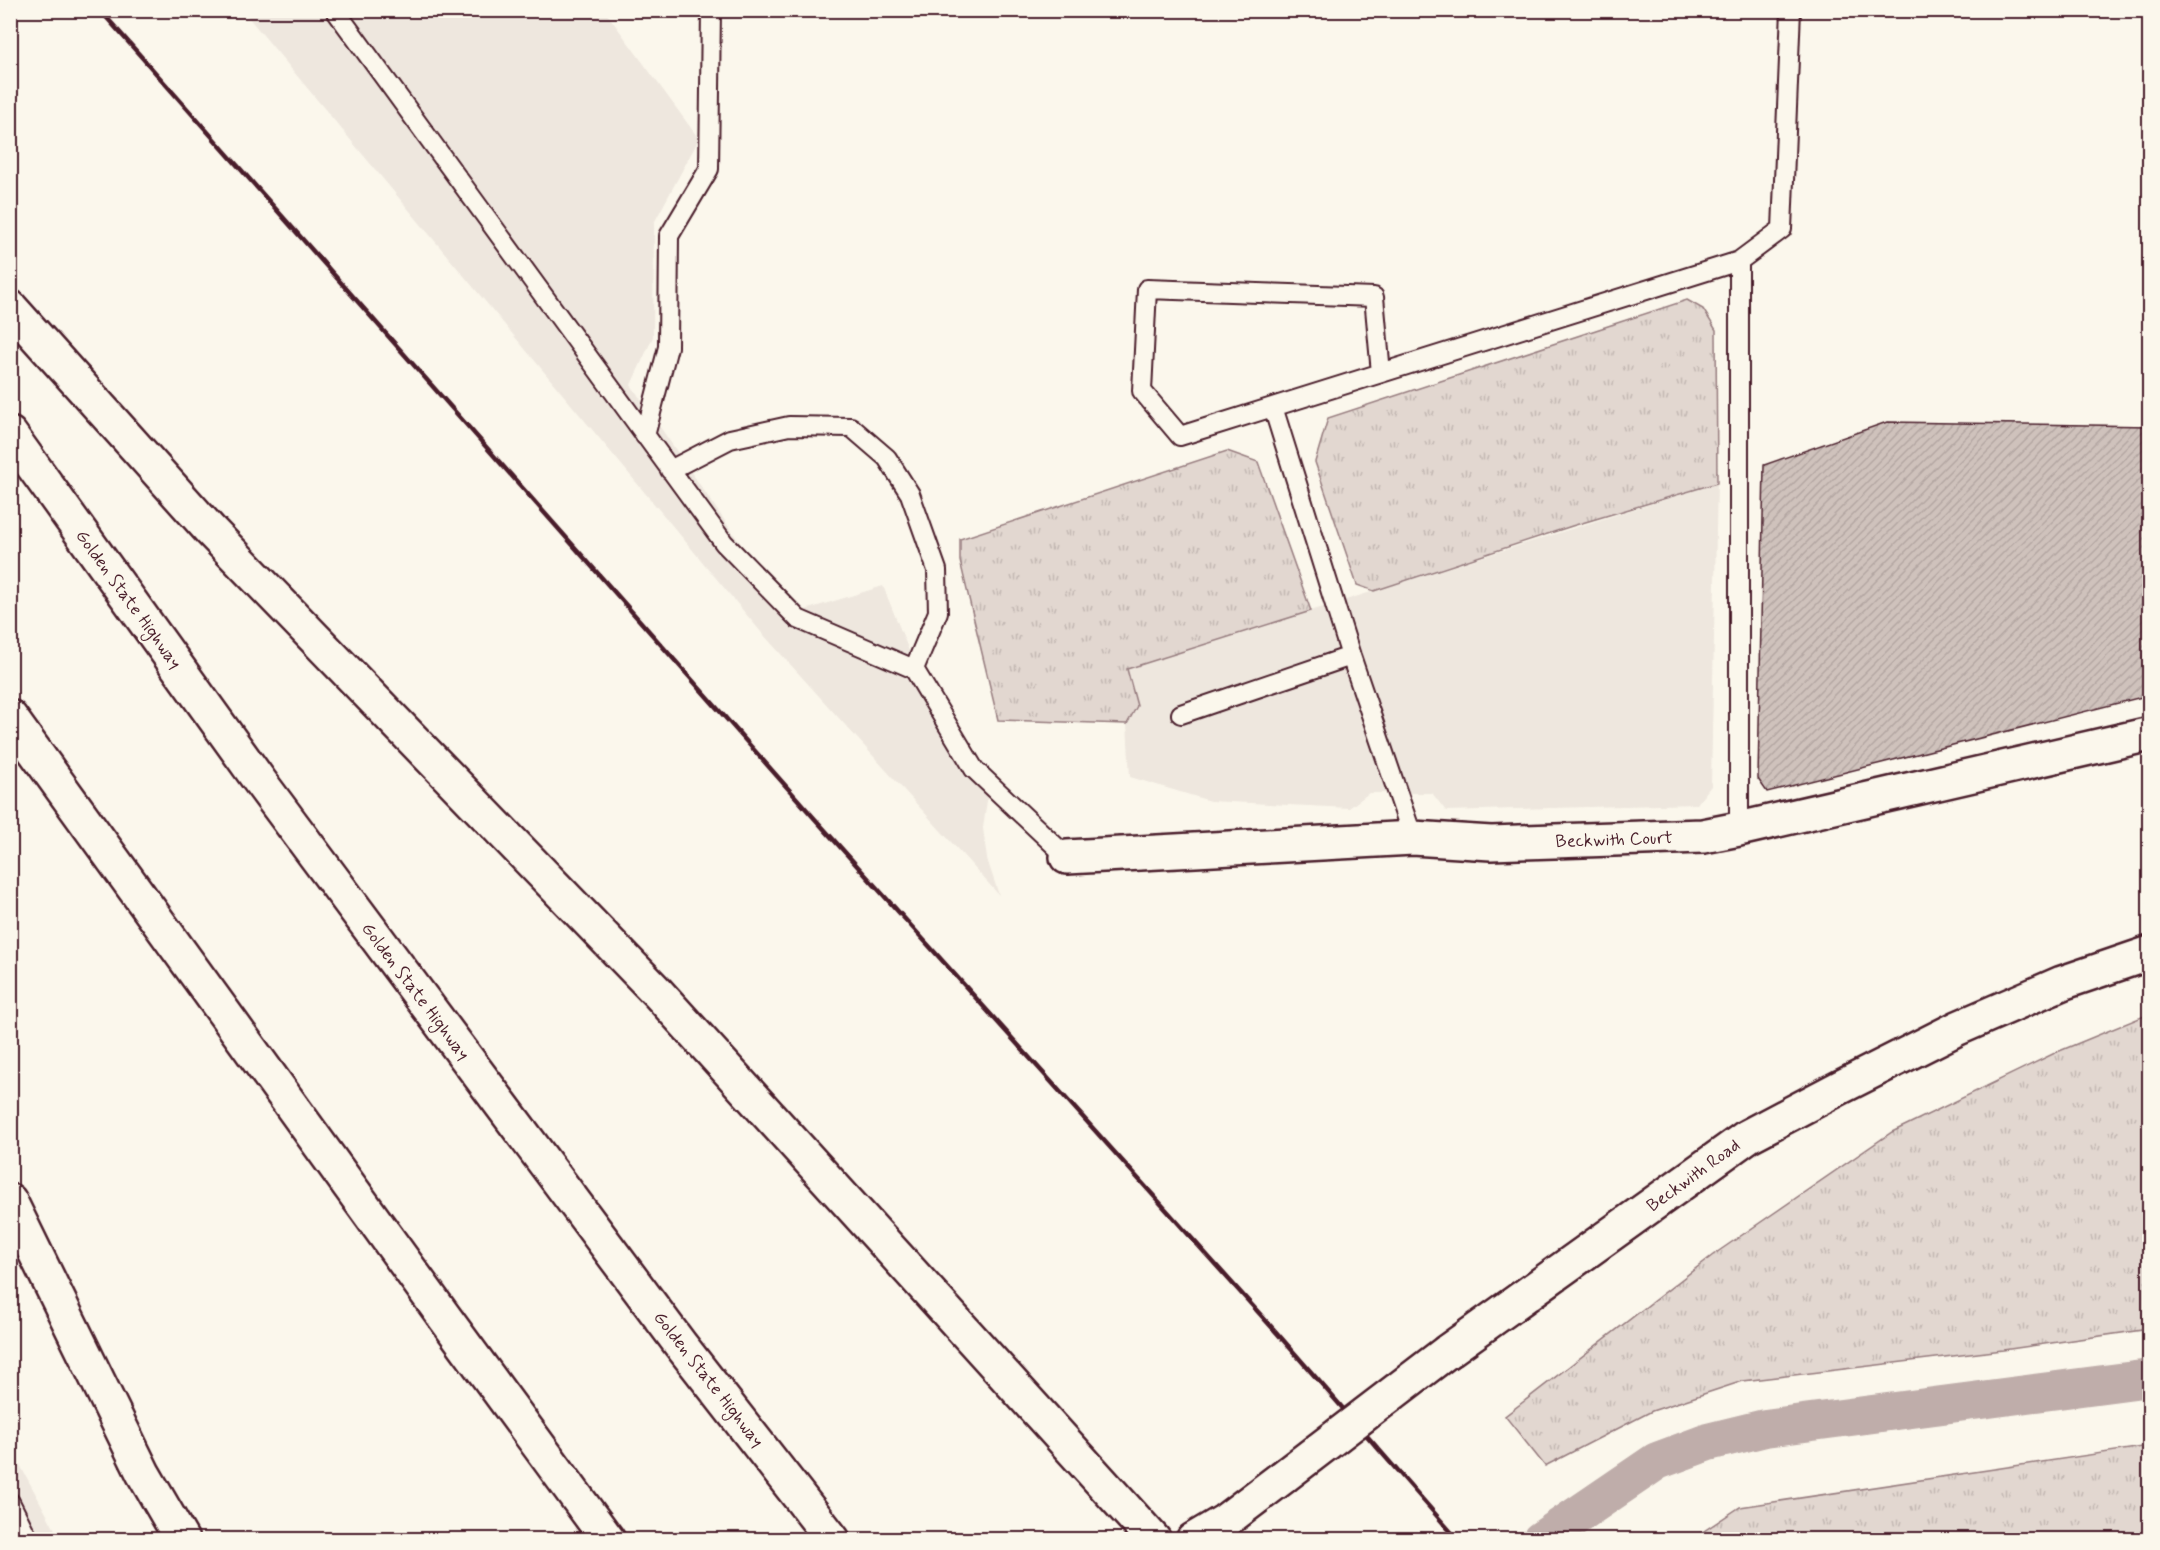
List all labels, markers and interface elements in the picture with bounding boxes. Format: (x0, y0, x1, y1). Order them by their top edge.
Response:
street label: Golden State Highway (69, 525, 187, 675)
street label: Beckwith Court (1555, 826, 1673, 854)
street label: Golden State Highway (355, 918, 475, 1066)
street label: Beckwith Road (1642, 1134, 1745, 1218)
street label: Golden State Highway (647, 1307, 769, 1453)

